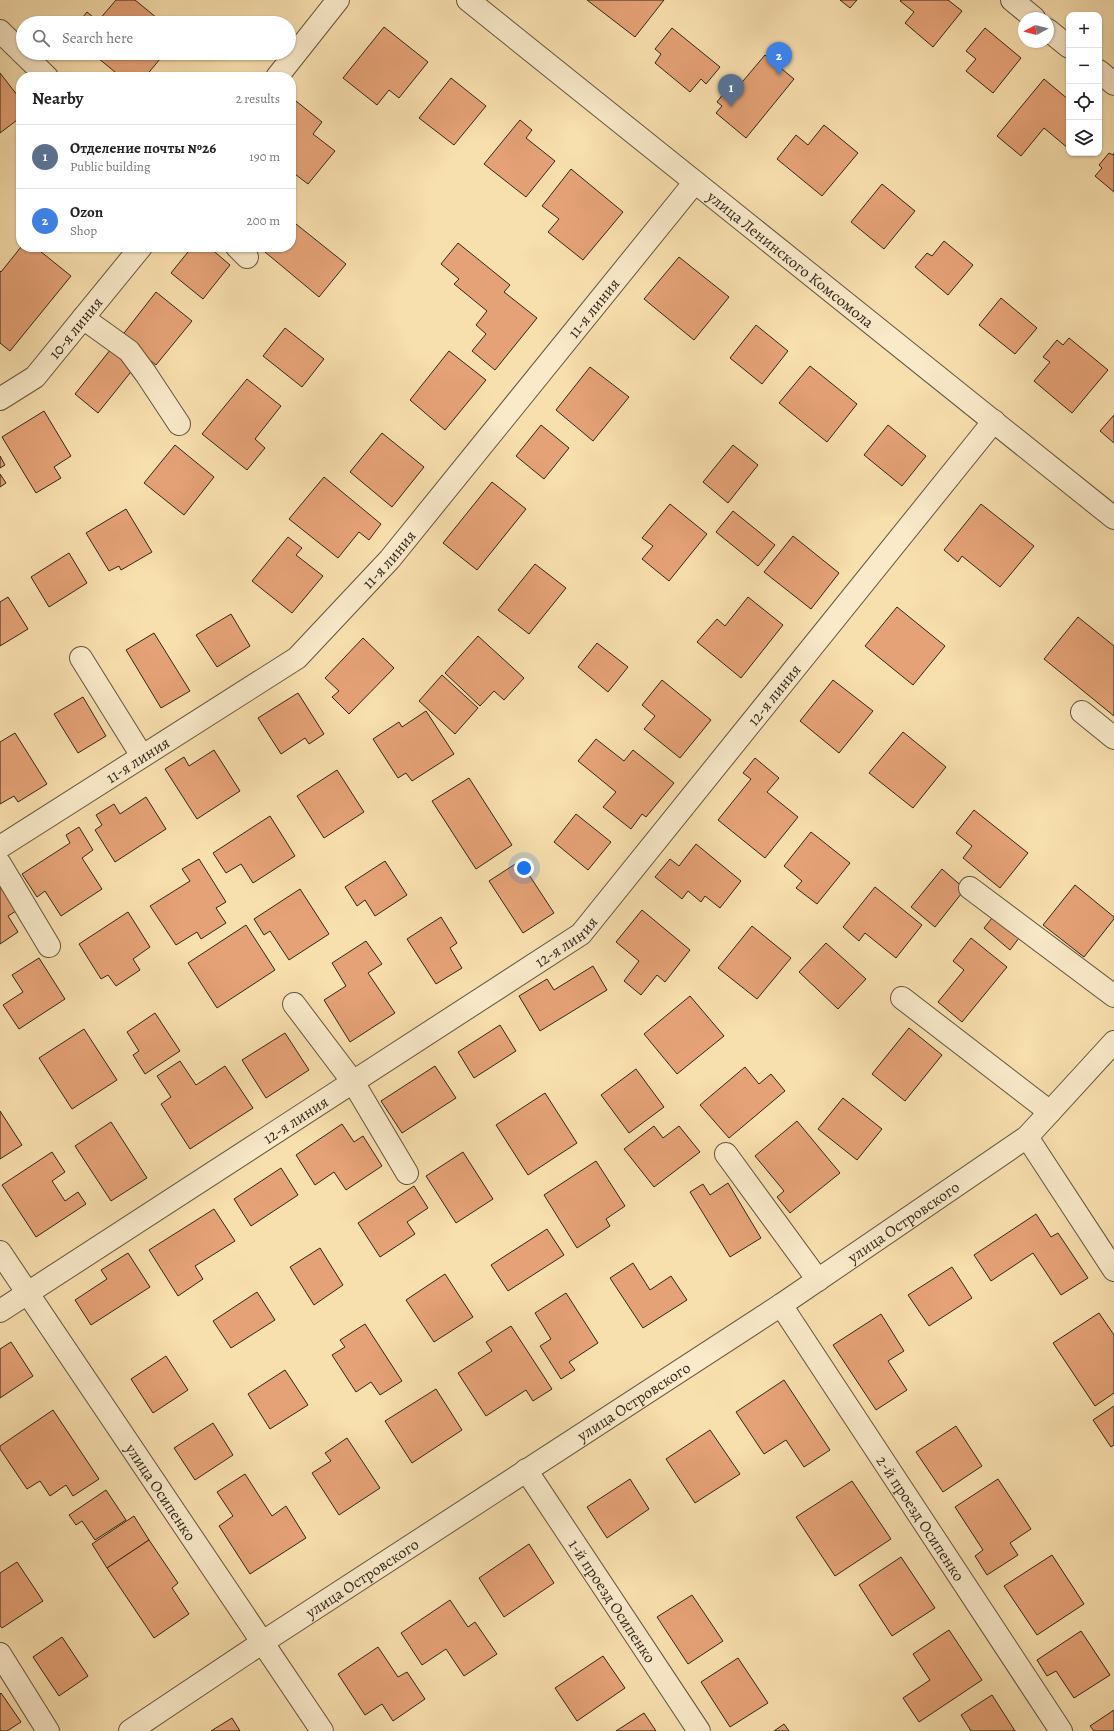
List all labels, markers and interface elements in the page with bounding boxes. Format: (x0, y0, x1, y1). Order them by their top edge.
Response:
north arrow (1018, 12, 1054, 48)
map controls (1066, 12, 1102, 156)
button: + (1066, 12, 1102, 48)
search box (16, 16, 296, 60)
icon: search (30, 27, 52, 49)
text: Search here (62, 28, 133, 48)
pin: 2 (766, 42, 792, 75)
button: − (1066, 48, 1102, 84)
pin: 1 (718, 74, 744, 107)
button: locate (1066, 84, 1102, 120)
text: Nearby (32, 87, 83, 110)
text: 2 results (236, 90, 280, 107)
button: layers (1066, 120, 1102, 156)
text: Отделение почты №26 (70, 138, 216, 158)
text: 1 (43, 148, 47, 165)
text: 190 m (249, 148, 280, 165)
text: Public building (70, 158, 150, 175)
street label: улица Ленинского Комсомола (702, 185, 879, 334)
text: Ozon (70, 202, 103, 222)
text: 2 (42, 212, 48, 229)
text: 200 m (247, 212, 280, 229)
text: Shop (70, 222, 97, 239)
street label: 11-я линия (563, 274, 625, 343)
street label: 10-я линия (44, 292, 108, 364)
street label: 11-я линия (358, 525, 421, 594)
street label: 12-я линия (743, 659, 806, 731)
street label: 11-я линия (102, 732, 174, 789)
your location (514, 858, 534, 878)
street label: 12-я линия (531, 912, 603, 973)
street label: 12-я линия (259, 1091, 333, 1149)
street label: улица Островского (843, 1176, 964, 1269)
street label: улица Островского (572, 1357, 695, 1447)
street label: улица Осипенко (119, 1438, 201, 1546)
street label: 2-й проезд Осипенко (871, 1451, 970, 1586)
street label: улица Островского (301, 1534, 423, 1624)
street label: 1-й проезд Осипенко (563, 1535, 661, 1668)

